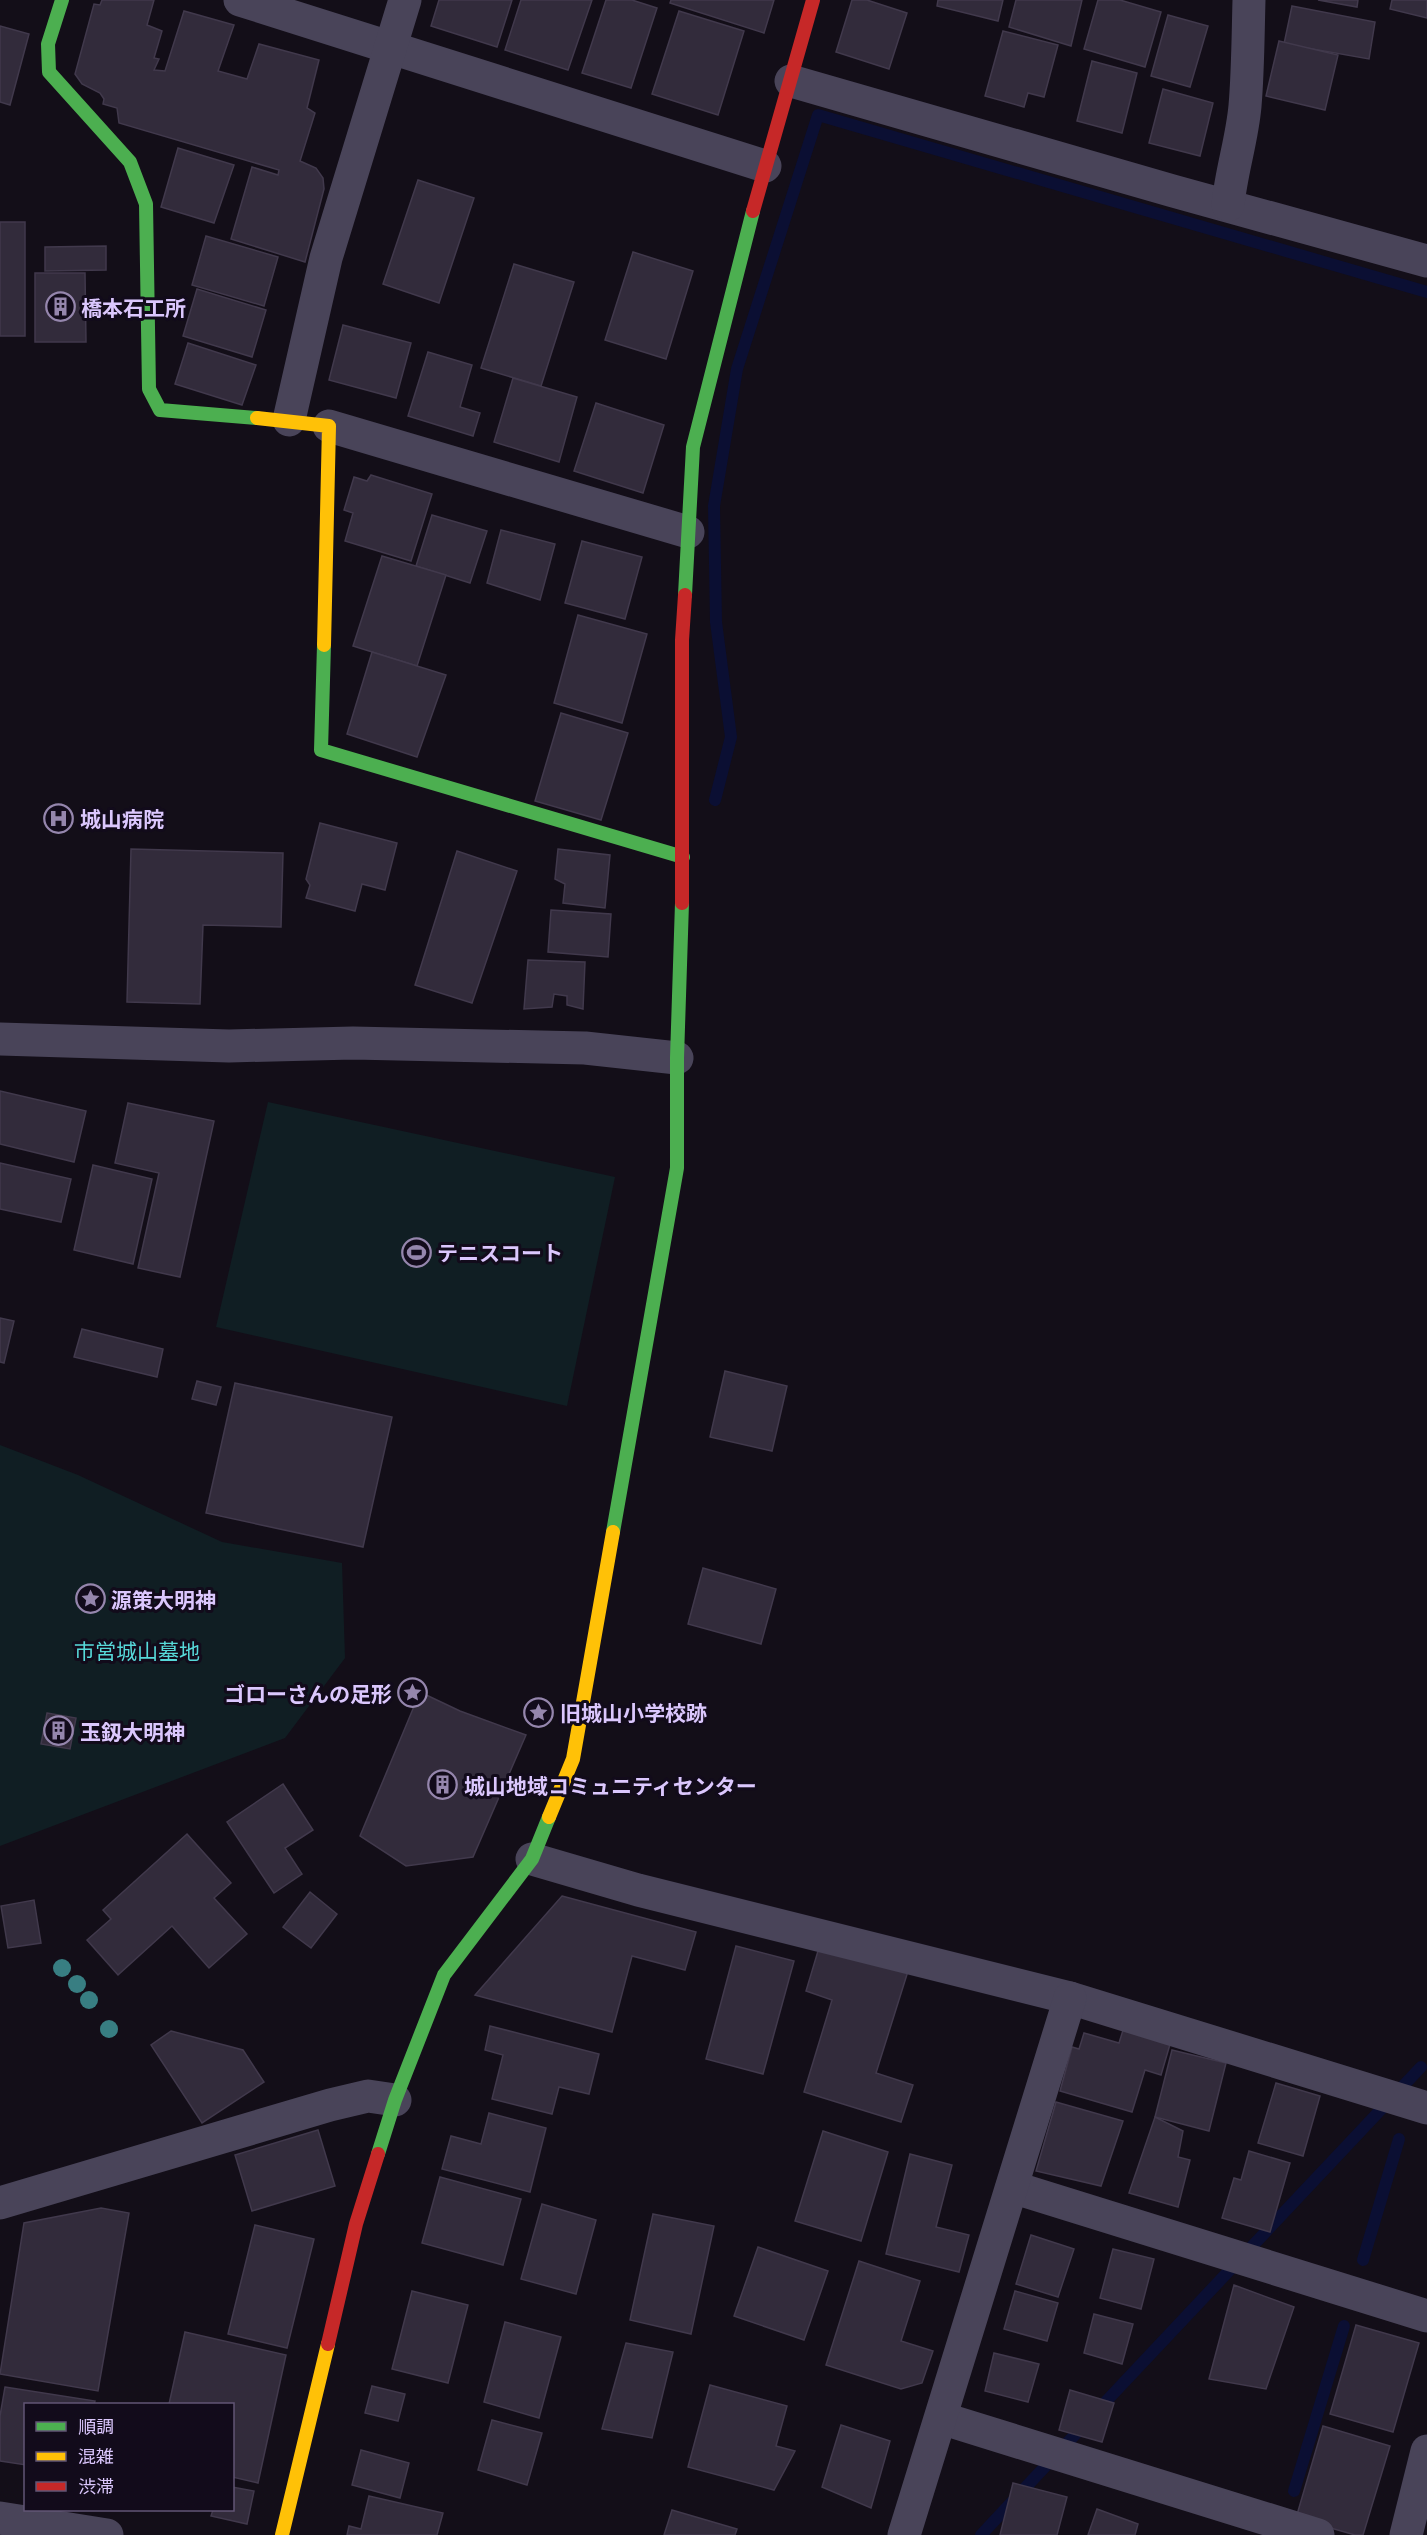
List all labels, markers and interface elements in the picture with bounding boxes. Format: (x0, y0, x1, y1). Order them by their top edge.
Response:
building icon: 橋本石工所 (44, 291, 76, 323)
place label: 橋本石工所 (81, 295, 186, 320)
hospital icon: 城山病院 (43, 802, 75, 834)
place label: 城山病院 (80, 806, 164, 831)
sports icon: テニスコート (400, 1236, 432, 1268)
place label: テニスコート (437, 1240, 563, 1265)
place icon: 源策大明神 (74, 1583, 106, 1615)
place label: 源策大明神 (111, 1587, 216, 1612)
park label: 市営城山墓地 (74, 1638, 200, 1663)
place icon: ゴローさんの足形 (397, 1677, 429, 1709)
place label: ゴローさんの足形 (224, 1681, 392, 1706)
place icon: 旧城山小学校跡 (523, 1696, 555, 1728)
place label: 旧城山小学校跡 (560, 1700, 707, 1725)
building icon: 玉釼大明神 (43, 1715, 75, 1747)
place label: 玉釼大明神 (80, 1719, 185, 1744)
building icon: 城山地域コミュニティセンター (427, 1769, 459, 1801)
place label: 城山地域コミュニティセンター (464, 1773, 757, 1798)
legend (24, 2403, 234, 2511)
text: 順調 (78, 2415, 114, 2437)
text: 混雑 (78, 2445, 114, 2467)
text: 渋滞 (78, 2475, 114, 2497)

